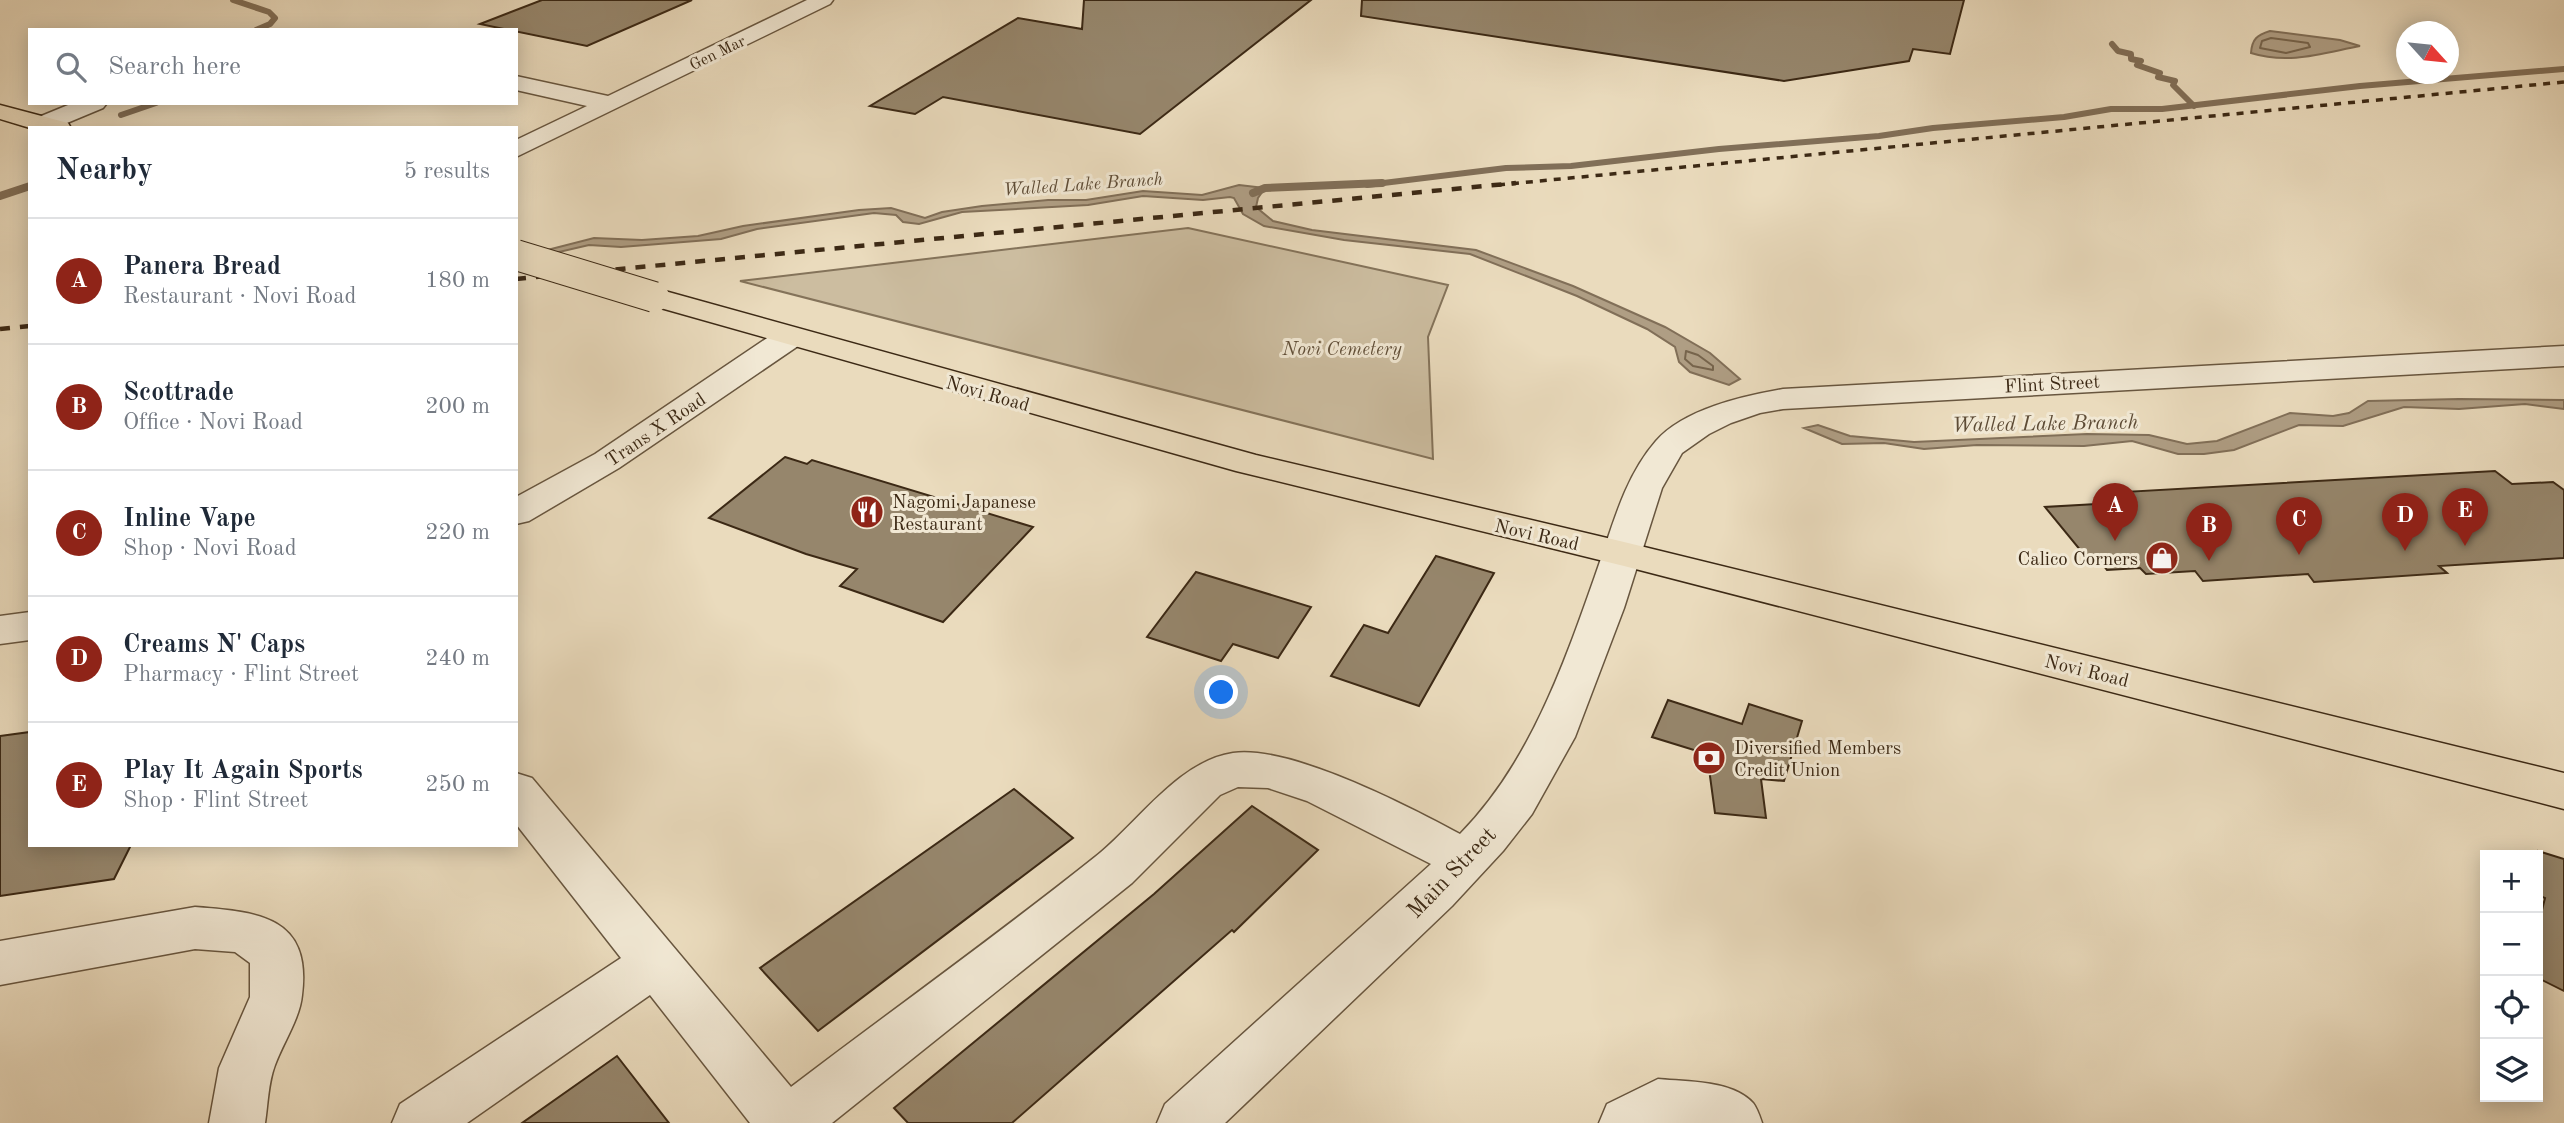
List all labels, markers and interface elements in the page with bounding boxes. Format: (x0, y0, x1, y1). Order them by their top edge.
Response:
north arrow (2396, 21, 2459, 84)
search box (28, 28, 518, 105)
street label: Gen Mar (687, 33, 749, 74)
icon: search (52, 48, 90, 86)
text: Search here (108, 54, 241, 80)
text: Nearby (56, 156, 153, 186)
text: 5 results (404, 160, 490, 183)
water label: Walled Lake Branch (1003, 170, 1164, 200)
text: Panera Bread (123, 254, 281, 280)
text: A (70, 269, 88, 292)
text: 180 m (425, 269, 490, 292)
text: Restaurant · Novi Road (123, 285, 357, 308)
park label: Novi Cemetery (1281, 341, 1402, 360)
street label: Novi Road (943, 374, 1031, 416)
street label: Flint Street (2004, 374, 2100, 397)
text: Scottrade (123, 380, 234, 406)
street label: Trans X Road (603, 391, 710, 472)
text: B (71, 395, 87, 418)
text: 200 m (425, 395, 490, 418)
text: Office · Novi Road (123, 411, 303, 434)
water label: Walled Lake Branch (1951, 412, 2139, 437)
pin: A (2092, 483, 2138, 541)
pin: E (2442, 488, 2488, 546)
restaurant icon: Nagomi Japanese Restaurant (848, 493, 886, 531)
pin: D (2382, 493, 2428, 551)
place label: Nagomi Japanese Restaurant (892, 494, 1036, 535)
pin: C (2276, 497, 2322, 555)
pin: B (2186, 503, 2232, 561)
text: Inline Vape (123, 506, 256, 532)
street label: Novi Road (1492, 517, 1581, 555)
text: C (71, 521, 87, 544)
text: 220 m (425, 521, 490, 544)
text: Shop · Novi Road (123, 537, 297, 560)
shop icon: Calico Corners (2143, 539, 2181, 577)
place label: Calico Corners (2018, 551, 2138, 570)
text: Creams N' Caps (123, 632, 305, 658)
text: D (70, 647, 88, 670)
text: 240 m (425, 647, 490, 670)
street label: Novi Road (2042, 653, 2131, 692)
text: Pharmacy · Flint Street (123, 663, 359, 686)
your location (1204, 675, 1238, 709)
bank icon: Diversified Members Credit Union (1690, 739, 1728, 777)
place label: Diversified Members Credit Union (1734, 740, 1901, 781)
text: Play It Again Sports (123, 758, 363, 784)
text: E (71, 773, 87, 796)
text: 250 m (425, 773, 490, 796)
text: Shop · Flint Street (123, 789, 308, 812)
street label: Main Street (1403, 823, 1501, 923)
map controls (2480, 850, 2543, 1102)
button: + (2480, 850, 2543, 913)
button: − (2480, 913, 2543, 976)
button: locate (2480, 976, 2543, 1039)
button: layers (2480, 1039, 2543, 1102)

